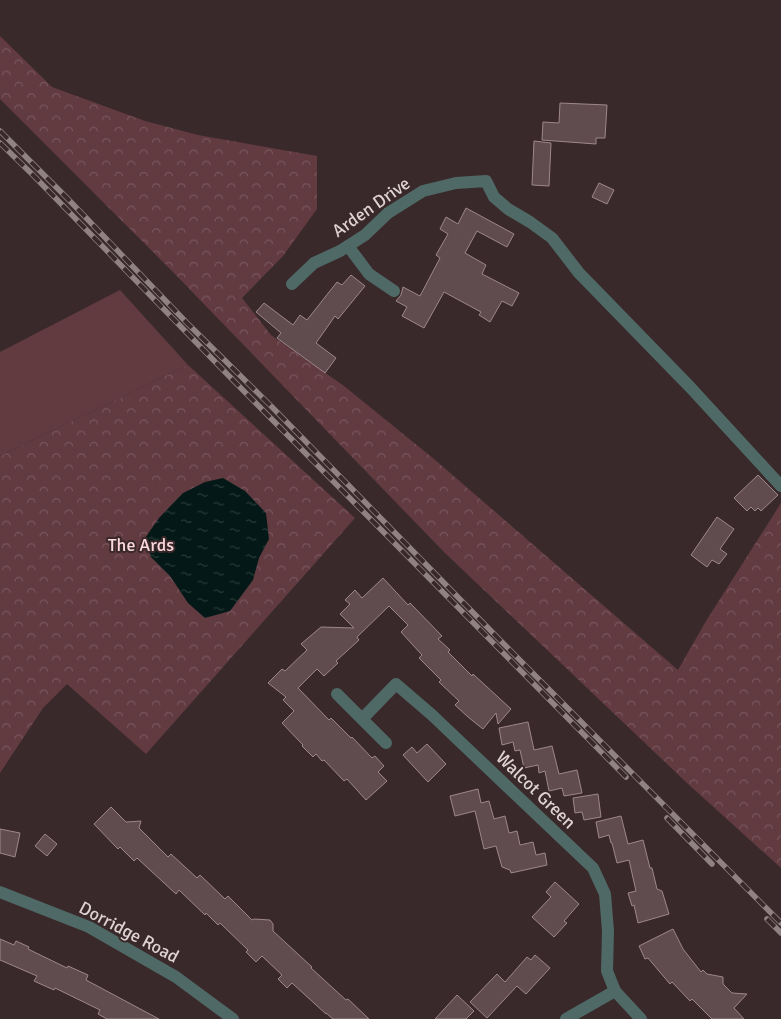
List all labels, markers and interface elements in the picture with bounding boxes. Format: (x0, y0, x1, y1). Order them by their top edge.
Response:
street label: Arden Drive (328, 172, 414, 242)
park label: The Ards (108, 534, 174, 556)
street label: Walcot Green (492, 747, 580, 833)
street label: Dorridge Road (75, 896, 183, 968)

